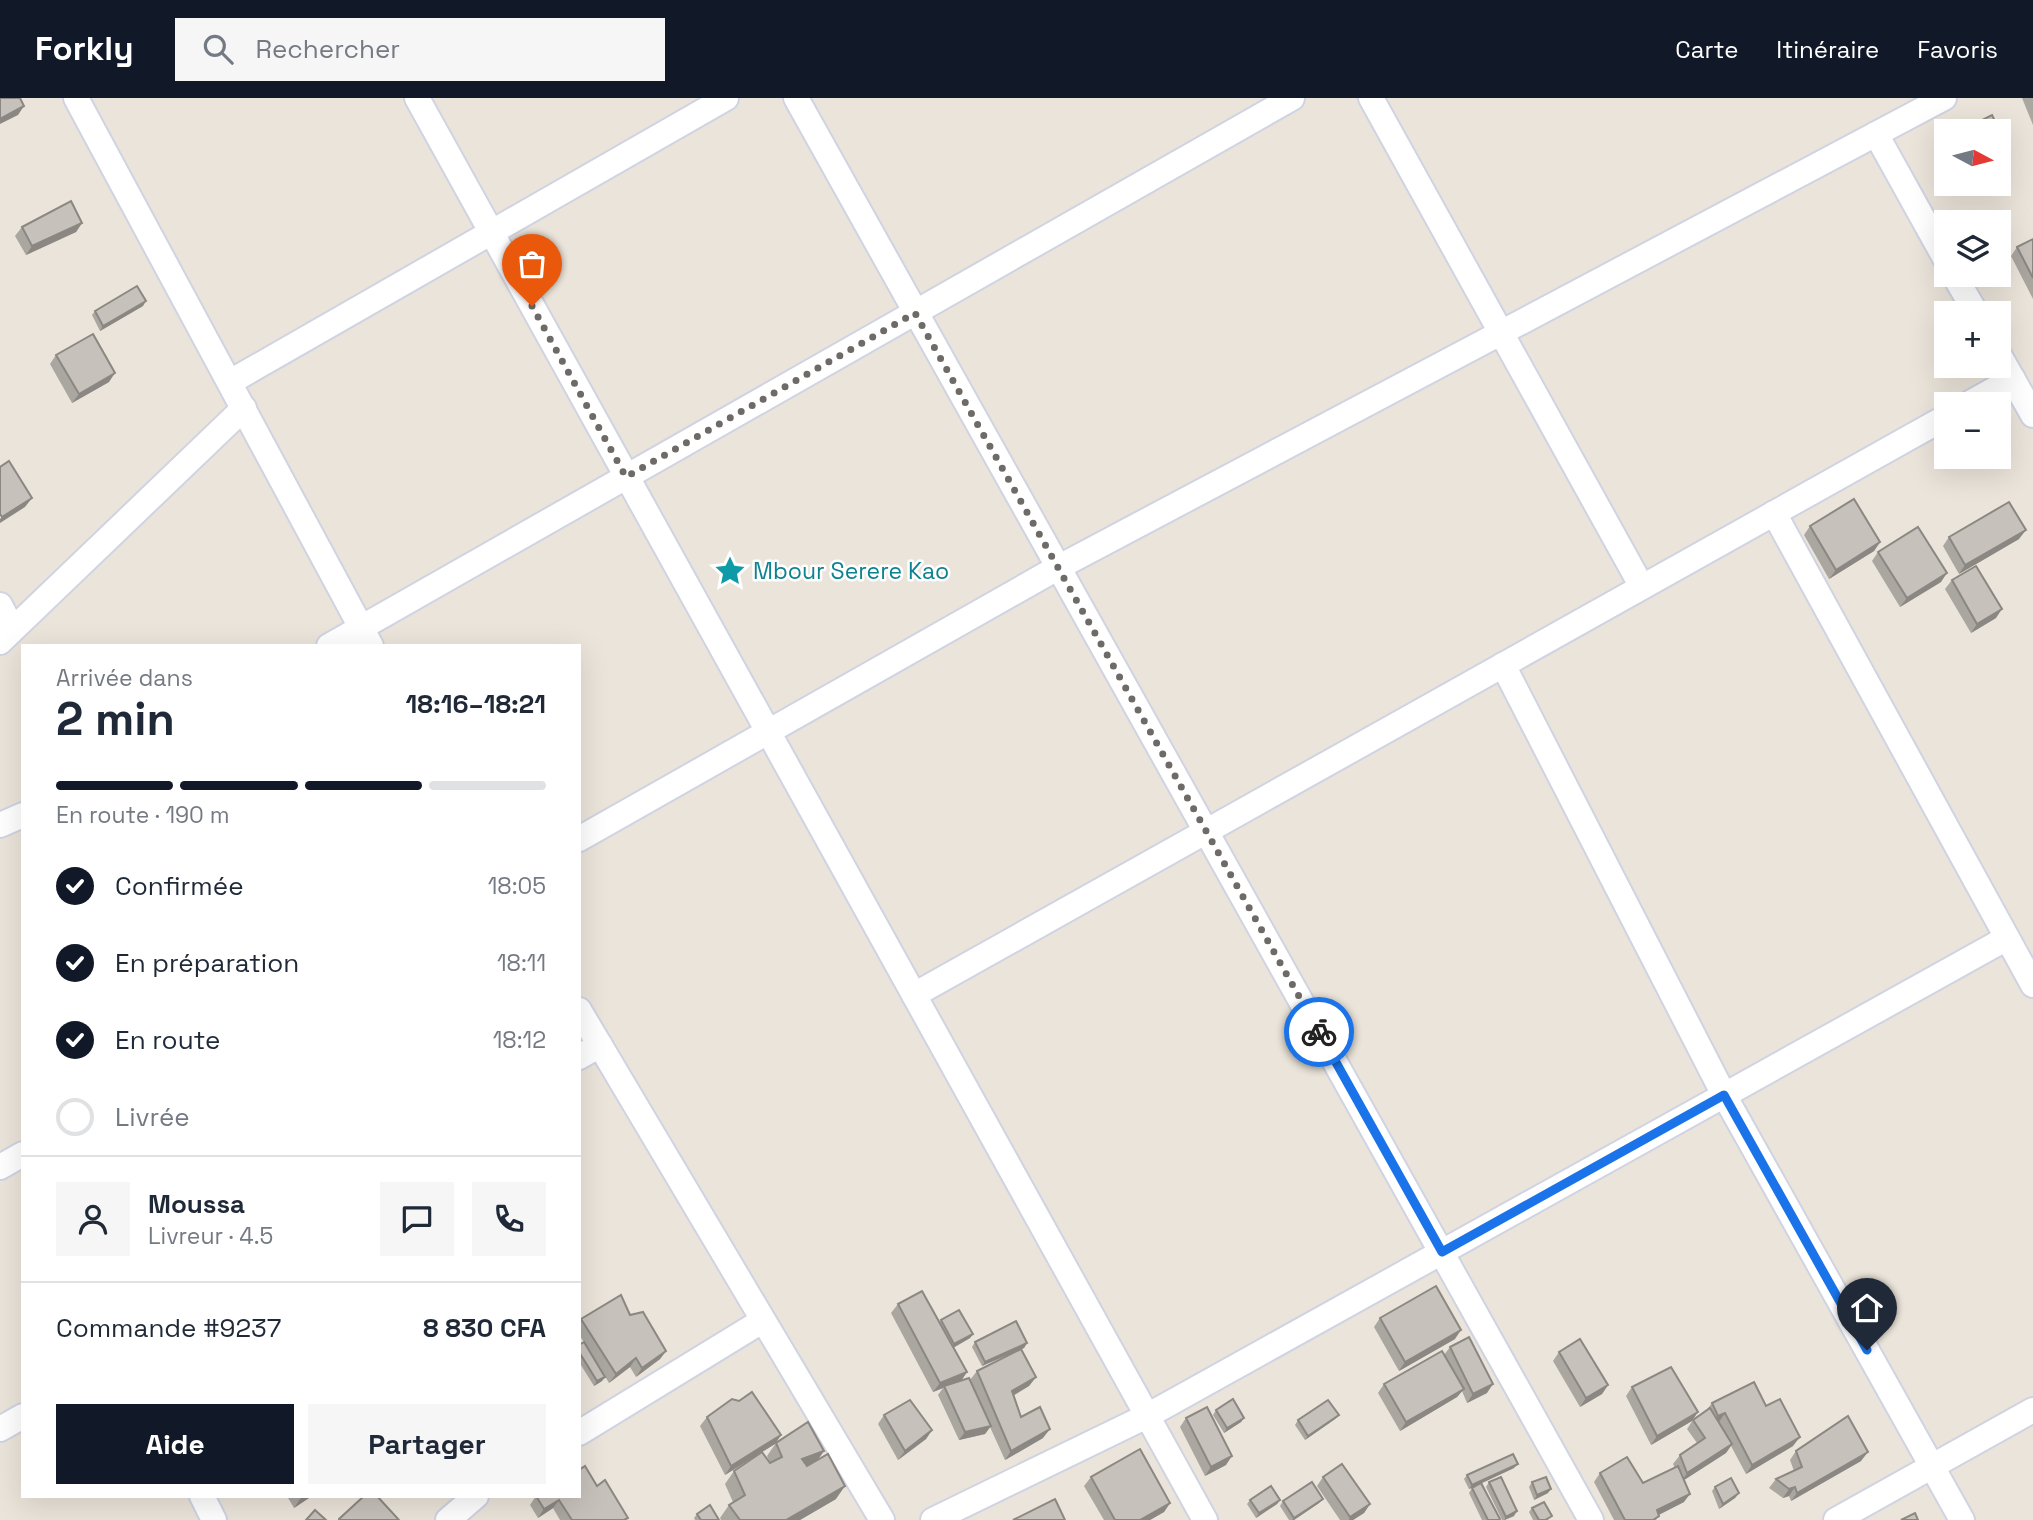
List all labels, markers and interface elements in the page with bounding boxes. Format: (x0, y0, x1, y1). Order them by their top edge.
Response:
search box (175, 18, 665, 81)
text: Forkly (35, 28, 133, 70)
icon: search (199, 30, 237, 68)
text: Rechercher (255, 32, 400, 66)
text: Carte (1675, 34, 1738, 65)
text: Itinéraire (1776, 34, 1879, 65)
text: Favoris (1917, 34, 1998, 65)
north arrow (1934, 119, 2011, 196)
map controls (1934, 119, 2011, 469)
button: layers (1934, 210, 2011, 287)
pin (502, 234, 562, 306)
icon: bag (513, 245, 551, 283)
button: + (1934, 301, 2011, 378)
button: − (1934, 392, 2011, 469)
place icon: Mbour Serere Kao (713, 554, 747, 588)
place label: Mbour Serere Kao (753, 556, 949, 586)
text: Arrivée dans (56, 663, 193, 693)
text: 18:16–18:21 (406, 687, 546, 721)
text: 2 min (56, 690, 175, 748)
text: En route · 190 m (56, 800, 230, 830)
icon: check (56, 867, 94, 905)
text: Confirmée (115, 869, 244, 903)
text: 18:05 (488, 871, 546, 901)
icon: check (56, 944, 94, 982)
text: En préparation (115, 946, 299, 980)
text: 18:11 (497, 948, 546, 978)
courier (1284, 997, 1354, 1067)
icon: bike (1300, 1013, 1338, 1051)
icon: check (56, 1021, 94, 1059)
text: En route (115, 1023, 220, 1057)
text: 18:12 (493, 1025, 546, 1055)
text: Livrée (115, 1100, 190, 1134)
button: person (56, 1182, 130, 1256)
button: chat (380, 1182, 454, 1256)
button: phone (472, 1182, 546, 1256)
text: Moussa (148, 1187, 245, 1221)
text: Livreur · 4.5 (148, 1221, 273, 1251)
pin (1837, 1278, 1897, 1350)
icon: home (1848, 1289, 1886, 1327)
text: Commande #9237 (56, 1311, 281, 1345)
text: 8 830 CFA (423, 1311, 546, 1345)
button: Aide (56, 1404, 294, 1484)
button: Partager (308, 1404, 546, 1484)

